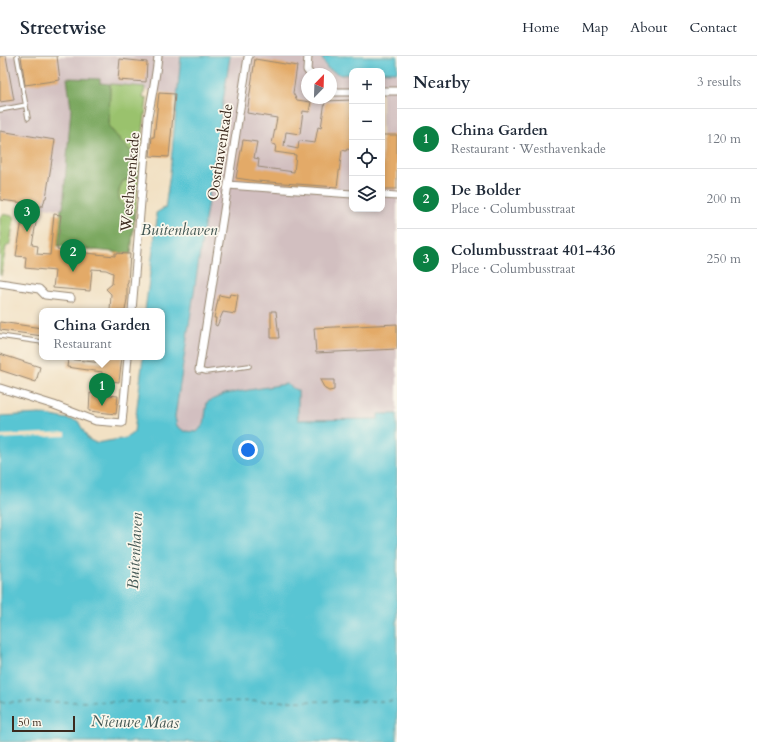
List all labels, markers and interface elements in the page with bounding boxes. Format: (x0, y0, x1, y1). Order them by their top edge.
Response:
text: Streetwise (20, 15, 107, 41)
text: Home (522, 18, 560, 37)
text: Map (582, 18, 608, 37)
text: About (630, 18, 667, 37)
text: Contact (689, 18, 737, 37)
north arrow (301, 68, 337, 104)
map controls (349, 68, 385, 212)
button: + (349, 68, 385, 104)
text: Nearby (413, 71, 470, 94)
text: 3 results (697, 73, 741, 91)
street label: Oosthavenkade (202, 102, 238, 202)
button: − (349, 104, 385, 140)
text: China Garden (451, 120, 548, 140)
text: 1 (423, 130, 429, 148)
text: 120 m (707, 130, 741, 148)
street label: Westhavenkade (116, 131, 144, 234)
button: locate (349, 140, 385, 176)
text: Restaurant · Westhavenkade (451, 140, 606, 158)
button: layers (349, 176, 385, 212)
text: De Bolder (451, 180, 521, 200)
text: 2 (423, 190, 429, 208)
text: 200 m (707, 190, 741, 208)
pin: 3 (14, 199, 40, 232)
text: Place · Columbusstraat (451, 200, 575, 218)
water label: Buitenhaven (140, 219, 218, 241)
pin: 2 (60, 239, 86, 272)
text: Columbusstraat 401-436 (451, 240, 616, 260)
text: 3 (423, 250, 429, 268)
text: 250 m (707, 250, 741, 268)
text: Place · Columbusstraat (451, 260, 575, 278)
popup (39, 308, 165, 360)
text: China Garden (54, 315, 150, 335)
text: Restaurant (54, 335, 112, 353)
pin: 1 (89, 373, 115, 406)
your location (238, 440, 258, 460)
water label: Buitenhaven (122, 512, 148, 590)
water label: Nieuwe Maas (91, 710, 180, 734)
scale bar (12, 714, 75, 733)
text: 50 m (18, 715, 42, 730)

